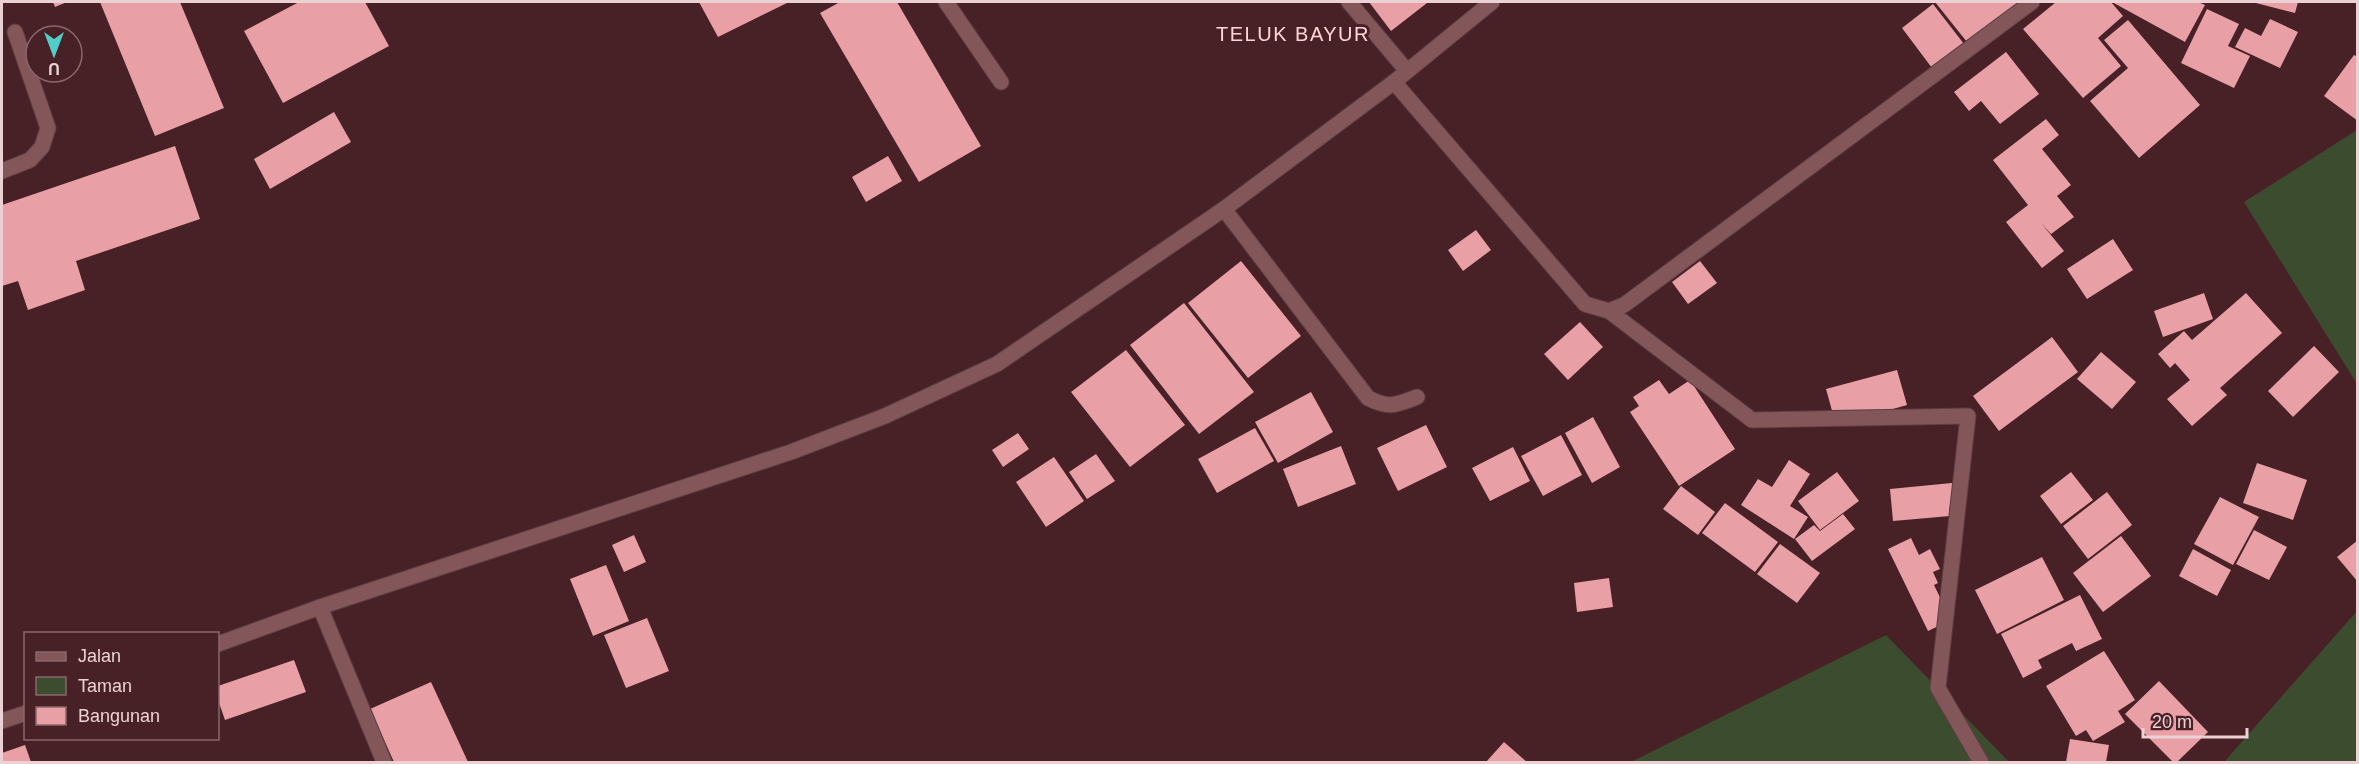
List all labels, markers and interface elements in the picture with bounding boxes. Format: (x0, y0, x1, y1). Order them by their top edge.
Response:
district label: TELUK BAYUR (1216, 23, 1370, 45)
north arrow (24, 24, 84, 84)
text: U (48, 60, 60, 77)
legend (24, 632, 219, 740)
text: Jalan (78, 646, 121, 666)
text: Taman (78, 676, 132, 696)
scale bar (2143, 701, 2246, 739)
text: Bangunan (78, 706, 160, 726)
text: 20 m (2152, 712, 2192, 732)

